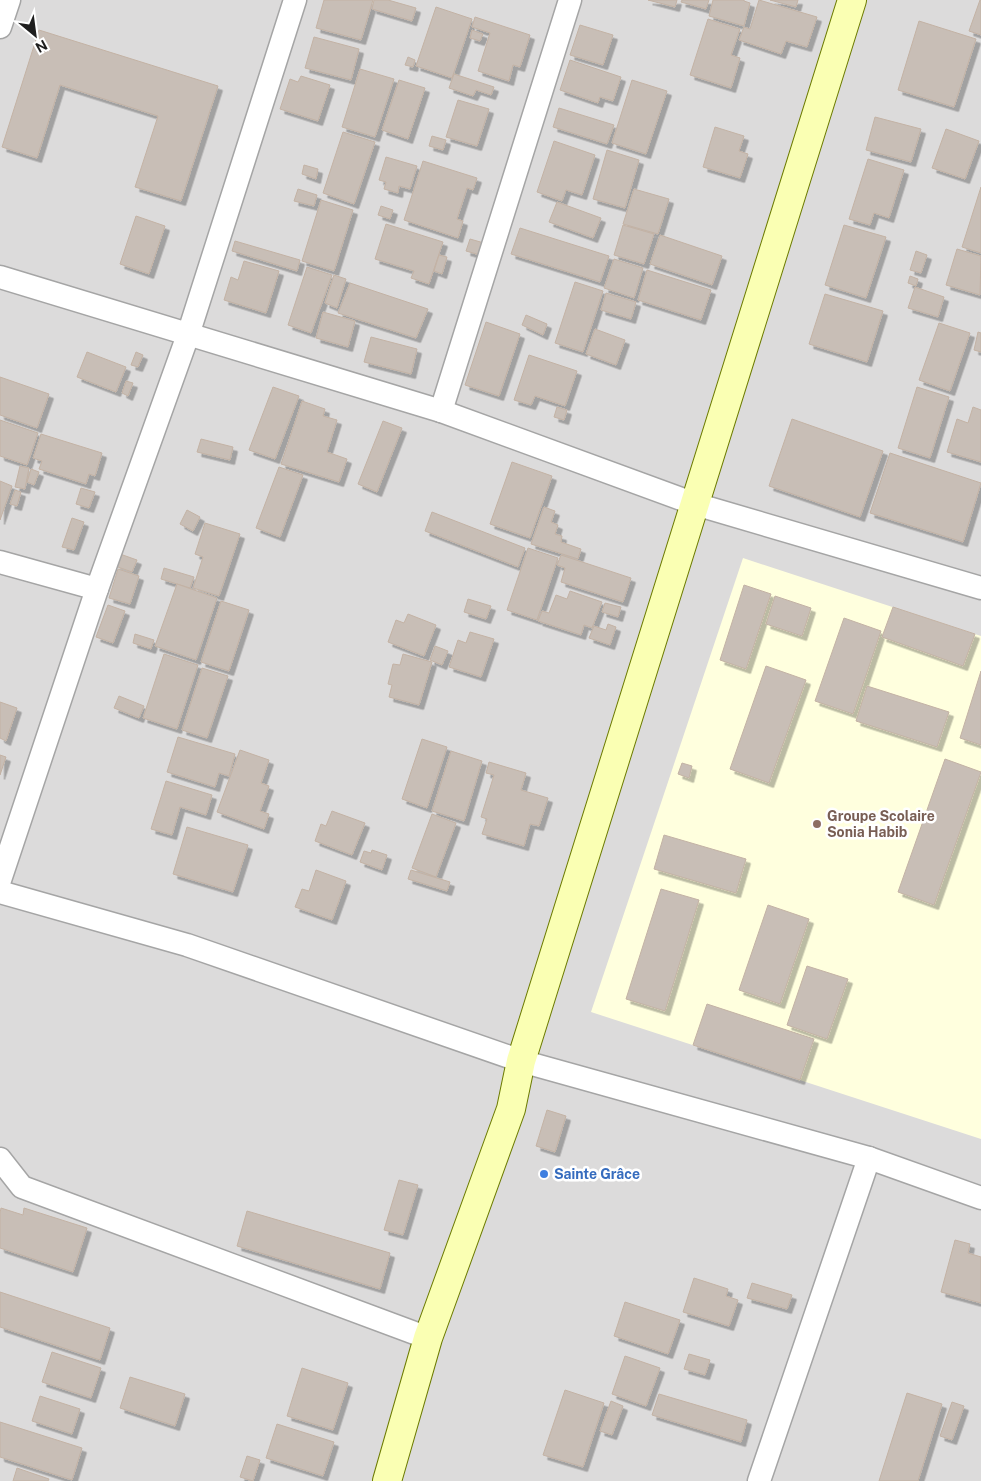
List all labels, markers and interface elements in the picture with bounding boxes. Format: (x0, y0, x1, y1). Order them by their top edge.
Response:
north arrow (10, 10, 60, 60)
text: N (33, 37, 50, 56)
place label: Groupe Scolaire Sonia Habib (827, 808, 935, 840)
marker: Groupe Scolaire Sonia Habib (811, 818, 823, 830)
place label: Sainte Grâce (554, 1166, 640, 1182)
marker: Sainte Grâce (538, 1168, 550, 1180)

